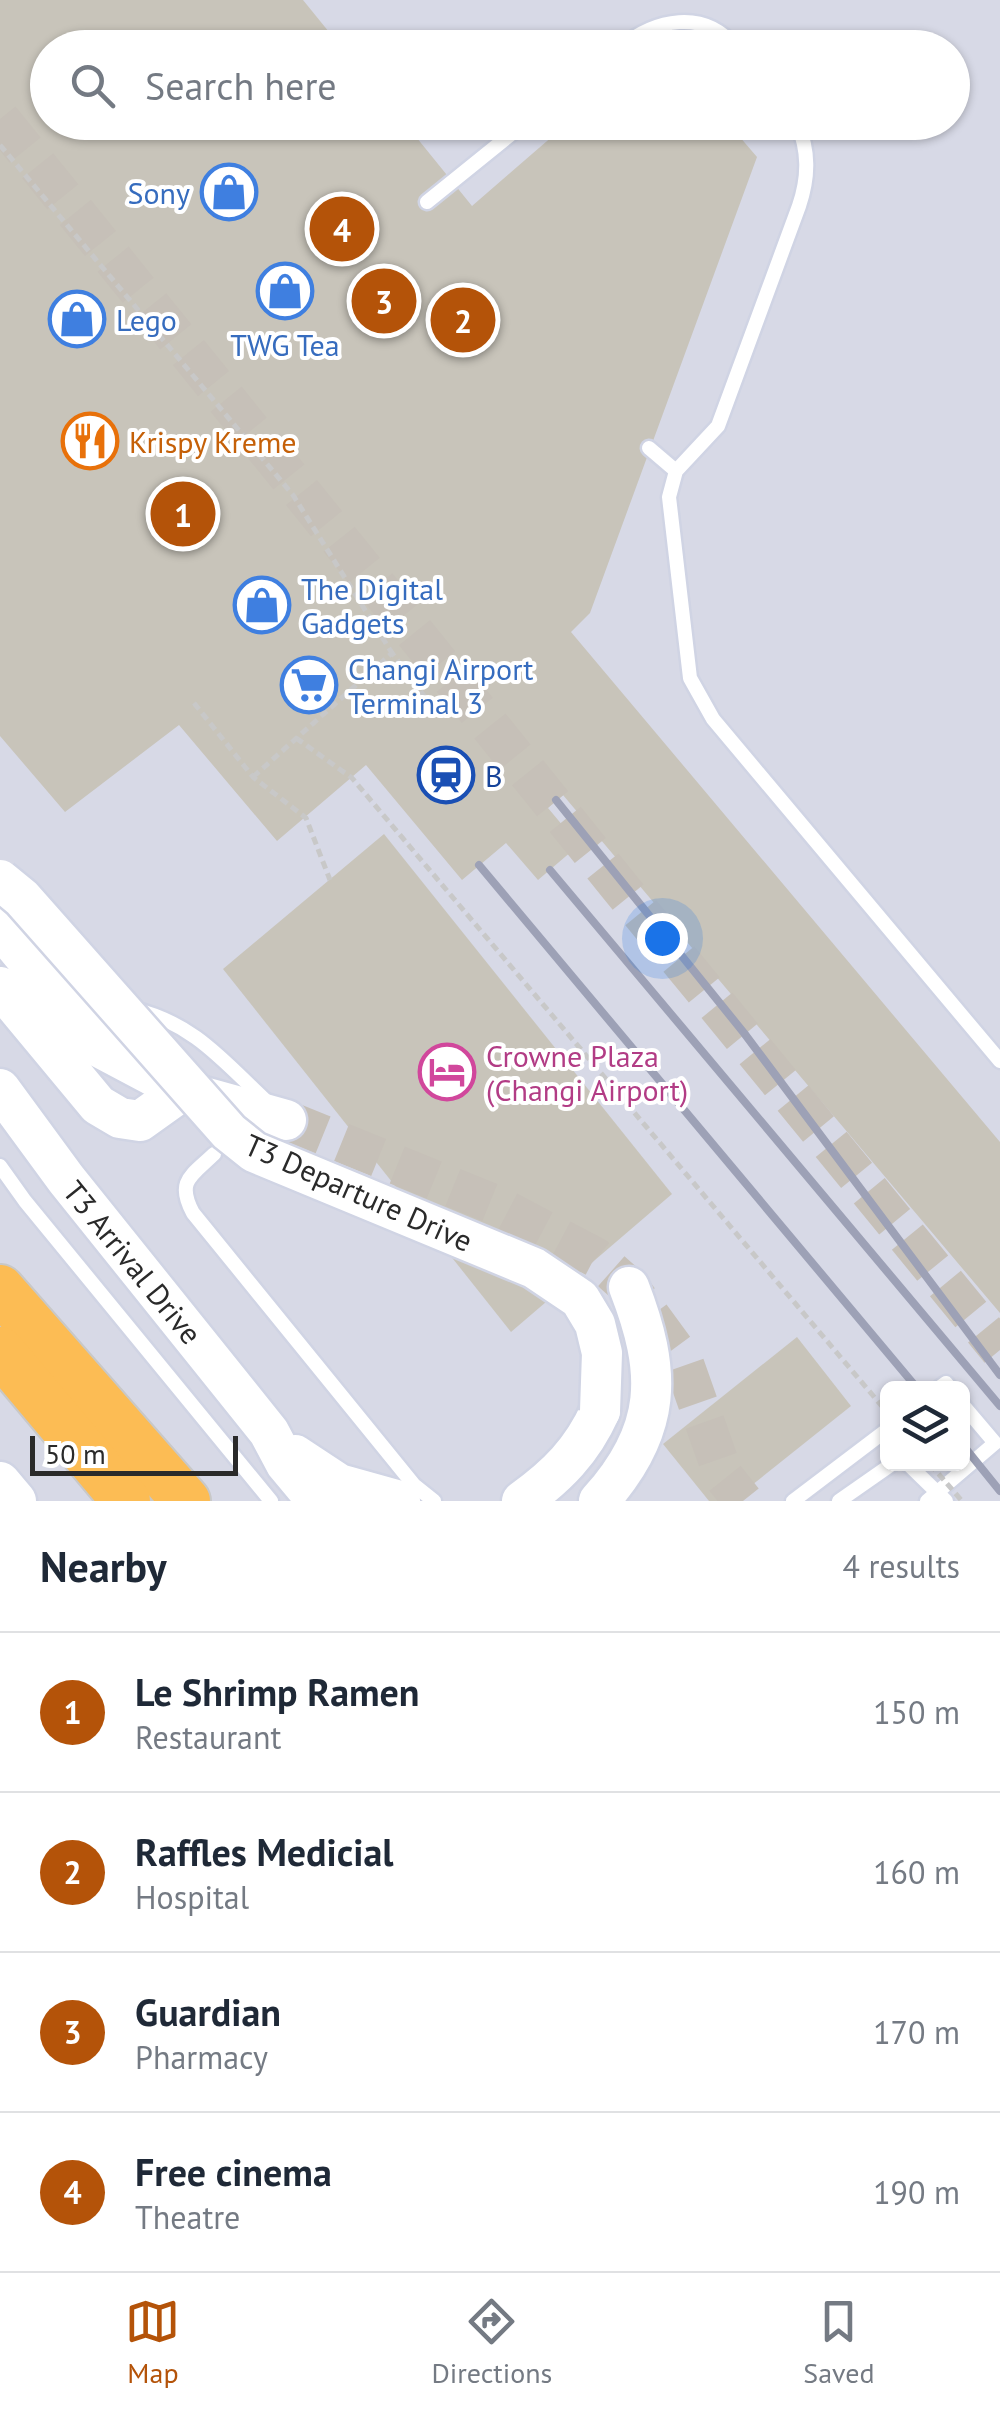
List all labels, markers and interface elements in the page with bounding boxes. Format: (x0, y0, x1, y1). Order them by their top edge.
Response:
search box (30, 30, 970, 140)
icon: search (65, 58, 120, 113)
text: Search here (145, 61, 337, 110)
shop icon: Sony (199, 162, 259, 222)
place label: Sony (128, 173, 190, 212)
pin: 4 (310, 192, 374, 266)
shop icon: TWG Tea (255, 261, 315, 321)
pin: 3 (352, 264, 416, 338)
pin: 2 (430, 282, 496, 358)
shop icon: Lego (47, 289, 107, 349)
place label: Lego (116, 300, 177, 339)
place label: TWG Tea (230, 325, 340, 364)
restaurant icon: Krispy Kreme (60, 411, 120, 471)
place label: Krispy Kreme (129, 422, 297, 461)
pin: 1 (150, 476, 216, 552)
place label: The Digital Gadgets (301, 569, 443, 642)
shop icon: The Digital Gadgets (232, 575, 292, 635)
place label: Changi Airport Terminal 3 (348, 649, 533, 722)
supermarket icon: Changi Airport Terminal 3 (279, 655, 339, 715)
station icon: B (416, 745, 476, 805)
place label: B (485, 756, 503, 795)
your location (637, 913, 688, 964)
place label: Crowne Plaza (Changi Airport) (486, 1036, 688, 1109)
hotel icon: Crowne Plaza (Changi Airport) (417, 1042, 477, 1102)
street label: T3 Departure Drive (239, 1124, 479, 1260)
street label: T3 Arrival Drive (55, 1172, 211, 1352)
map controls (880, 1381, 970, 1471)
button: layers (880, 1381, 970, 1471)
scale bar (30, 1431, 238, 1476)
text: 50 m (45, 1435, 106, 1472)
text: Nearby (40, 1539, 167, 1594)
text: 4 results (842, 1545, 960, 1587)
text: Le Shrimp Ramen (135, 1667, 420, 1716)
text: 1 (63, 1691, 82, 1733)
text: 150 m (873, 1691, 960, 1733)
text: Restaurant (135, 1716, 281, 1758)
text: Raffles Medicial (135, 1827, 394, 1876)
text: 2 (63, 1851, 82, 1893)
text: 160 m (873, 1851, 960, 1893)
text: Hospital (135, 1876, 249, 1918)
text: Guardian (135, 1987, 281, 2036)
text: 3 (63, 2011, 82, 2053)
text: 170 m (873, 2011, 960, 2053)
text: Pharmacy (135, 2036, 268, 2078)
text: Free cinema (135, 2147, 332, 2196)
text: 4 (63, 2171, 82, 2213)
text: 190 m (873, 2171, 960, 2213)
text: Theatre (135, 2196, 240, 2238)
tab: Map (125, 2294, 180, 2391)
tab: Directions (431, 2294, 552, 2391)
tab: Saved (803, 2294, 875, 2391)

